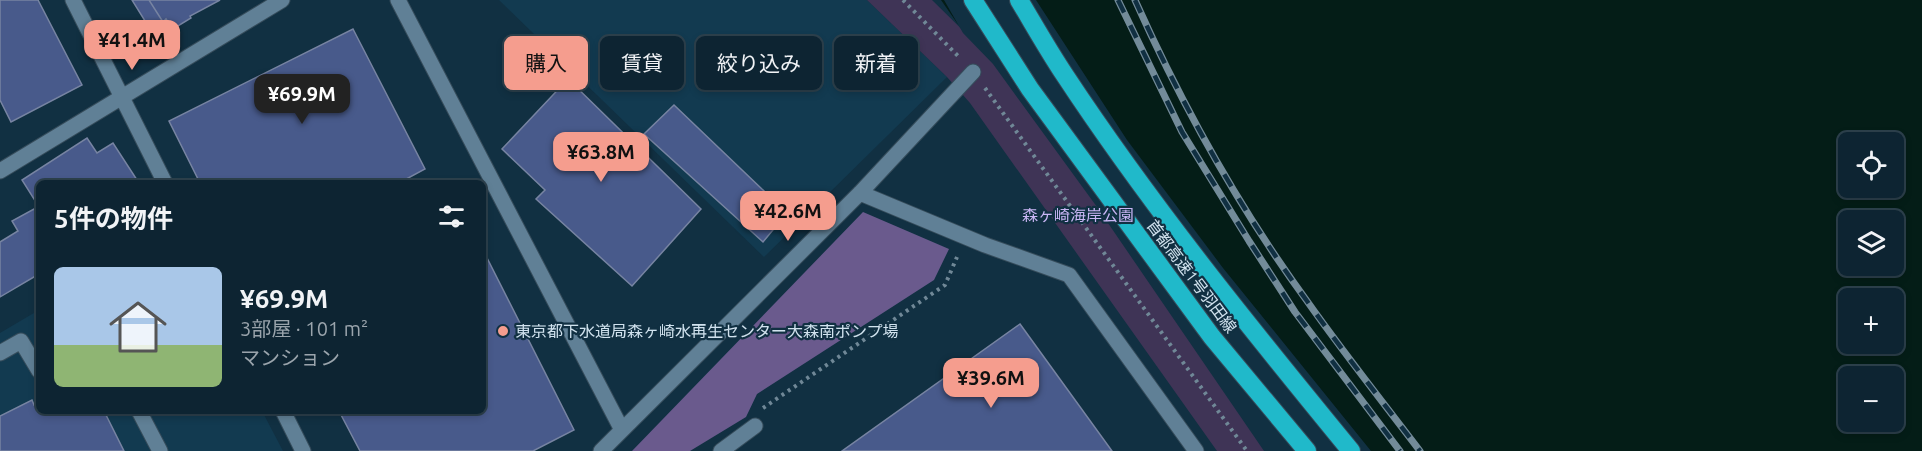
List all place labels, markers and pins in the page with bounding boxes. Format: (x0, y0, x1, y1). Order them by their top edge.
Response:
pin: ¥41.4M (83, 20, 181, 71)
pin: ¥69.9M (253, 74, 351, 125)
pin: ¥63.8M (552, 132, 650, 183)
pin: ¥42.6M (739, 191, 837, 242)
place label: 東京都下水道局森ヶ崎水再生センター大森南ポンプ場 (515, 322, 899, 340)
marker: 東京都下水道局森ヶ崎水再生センター大森南ポンプ場 (496, 324, 510, 338)
pin: ¥39.6M (942, 358, 1040, 409)

